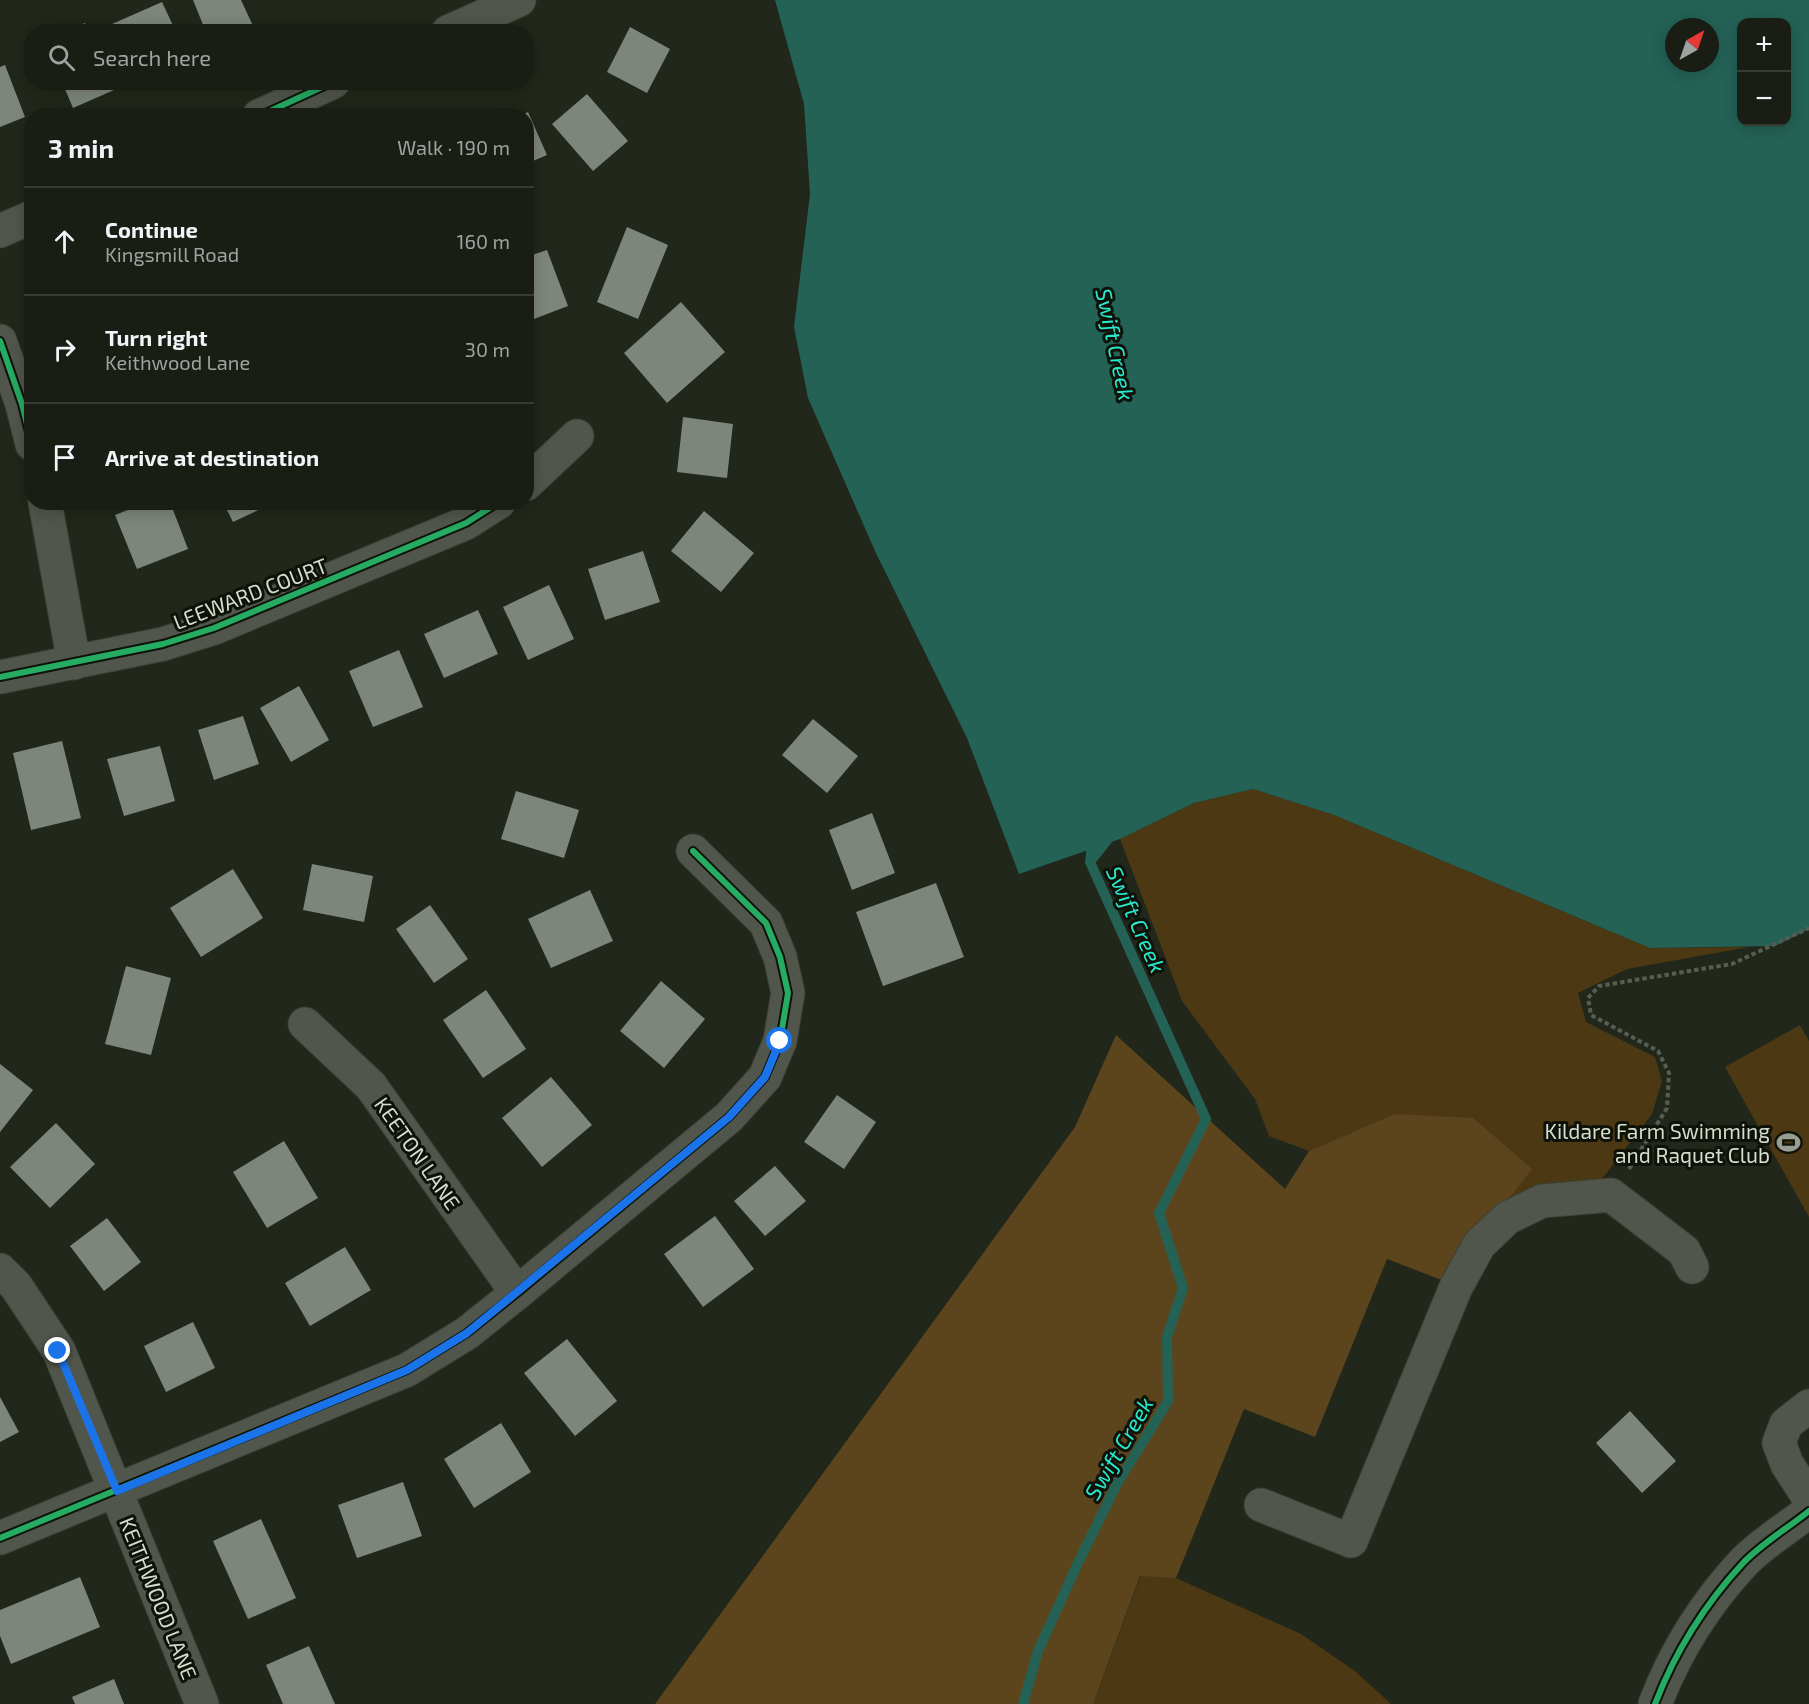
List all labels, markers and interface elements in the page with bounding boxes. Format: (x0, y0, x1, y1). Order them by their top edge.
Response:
north arrow (1665, 18, 1719, 72)
map controls (1737, 18, 1791, 126)
button: + (1737, 18, 1791, 72)
search box (24, 24, 534, 90)
icon: search (45, 41, 78, 74)
text: Search here (93, 44, 211, 70)
button: − (1737, 72, 1791, 126)
text: 3 min (48, 132, 114, 163)
text: Walk · 190 m (397, 135, 510, 159)
text: Continue (105, 216, 198, 242)
icon: ahead (48, 225, 81, 258)
text: 160 m (457, 229, 510, 253)
text: Kingsmill Road (105, 242, 239, 266)
water label: Swift Creek (1091, 286, 1141, 402)
text: Turn right (105, 324, 207, 350)
icon: right (48, 333, 81, 366)
text: 30 m (465, 337, 510, 361)
text: Keithwood Lane (105, 350, 250, 374)
icon: arrive (48, 441, 81, 474)
text: Arrive at destination (105, 444, 319, 470)
street label: LEEWARD COURT (169, 552, 331, 634)
water label: Swift Creek (1102, 862, 1172, 976)
route start (766, 1027, 792, 1053)
street label: KEETON LANE (370, 1092, 466, 1214)
place label: Kildare Farm Swimming and Raquet Club (1545, 1118, 1770, 1167)
sports icon: Kildare Farm Swimming and Raquet Club (1775, 1129, 1801, 1155)
route end (44, 1337, 70, 1363)
water label: Swift Creek (1078, 1392, 1158, 1504)
street label: KEITHWOOD LANE (115, 1513, 203, 1683)

